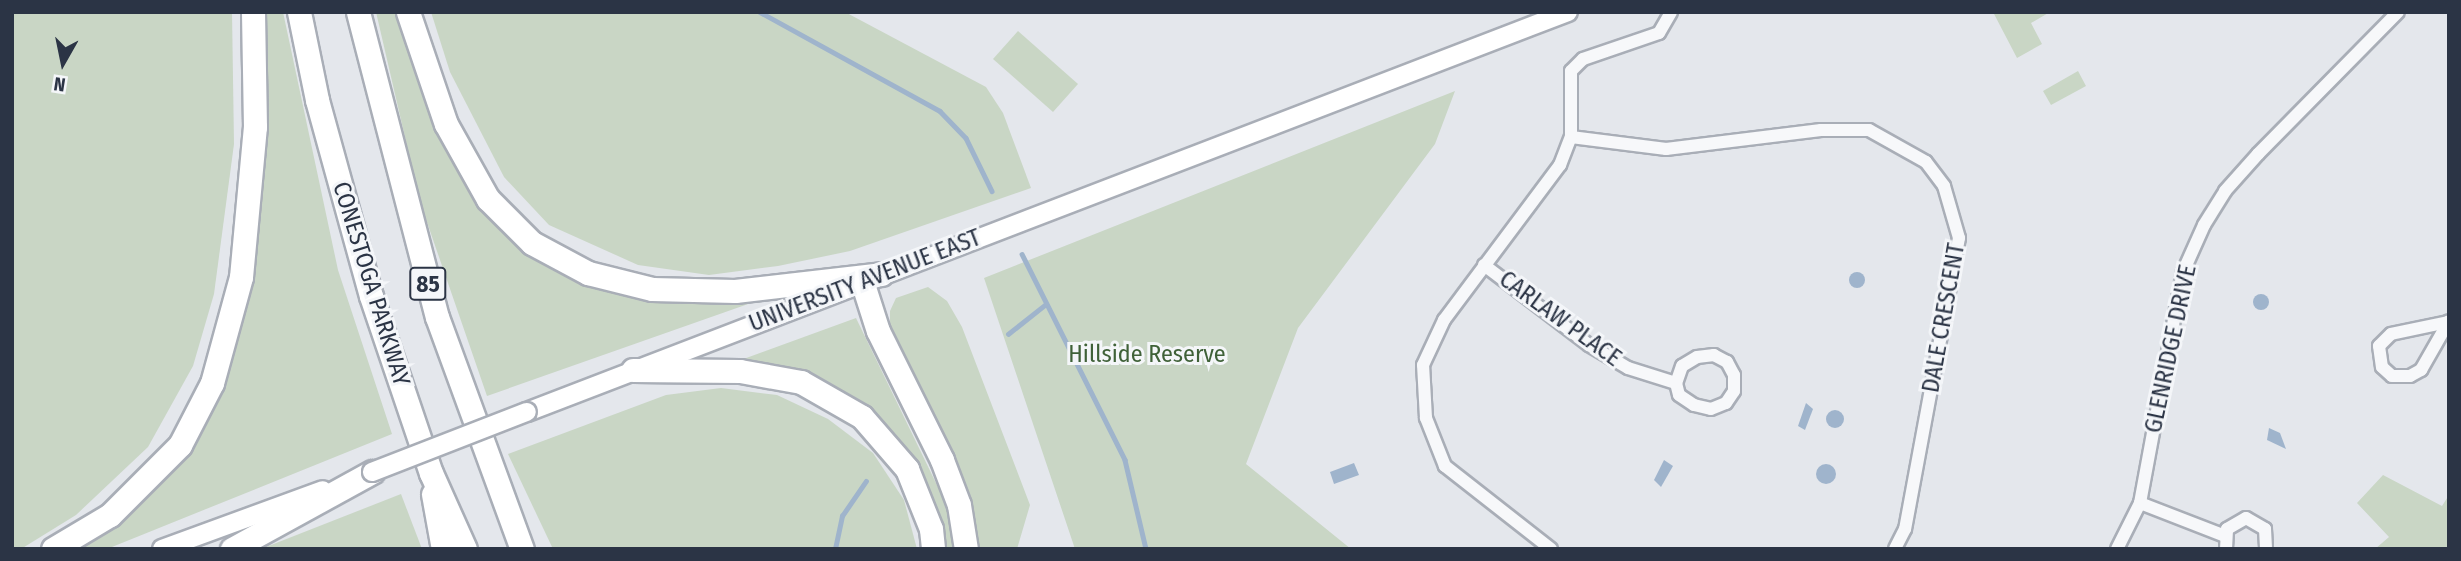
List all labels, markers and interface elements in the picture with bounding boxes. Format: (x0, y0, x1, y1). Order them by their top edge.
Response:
north arrow (28, 28, 98, 98)
text: N (52, 72, 67, 96)
street label: CONESTOGA PARKWAY (326, 178, 416, 390)
street label: UNIVERSITY AVENUE EAST (745, 223, 985, 339)
street label: DALE CRESCENT (1917, 241, 1971, 395)
street label: GLENRIDGE DRIVE (2139, 262, 2203, 436)
road number: 85 (409, 264, 447, 304)
street label: CARLAW PLACE (1493, 265, 1627, 373)
park label: Hillside Reserve (1068, 341, 1226, 369)

